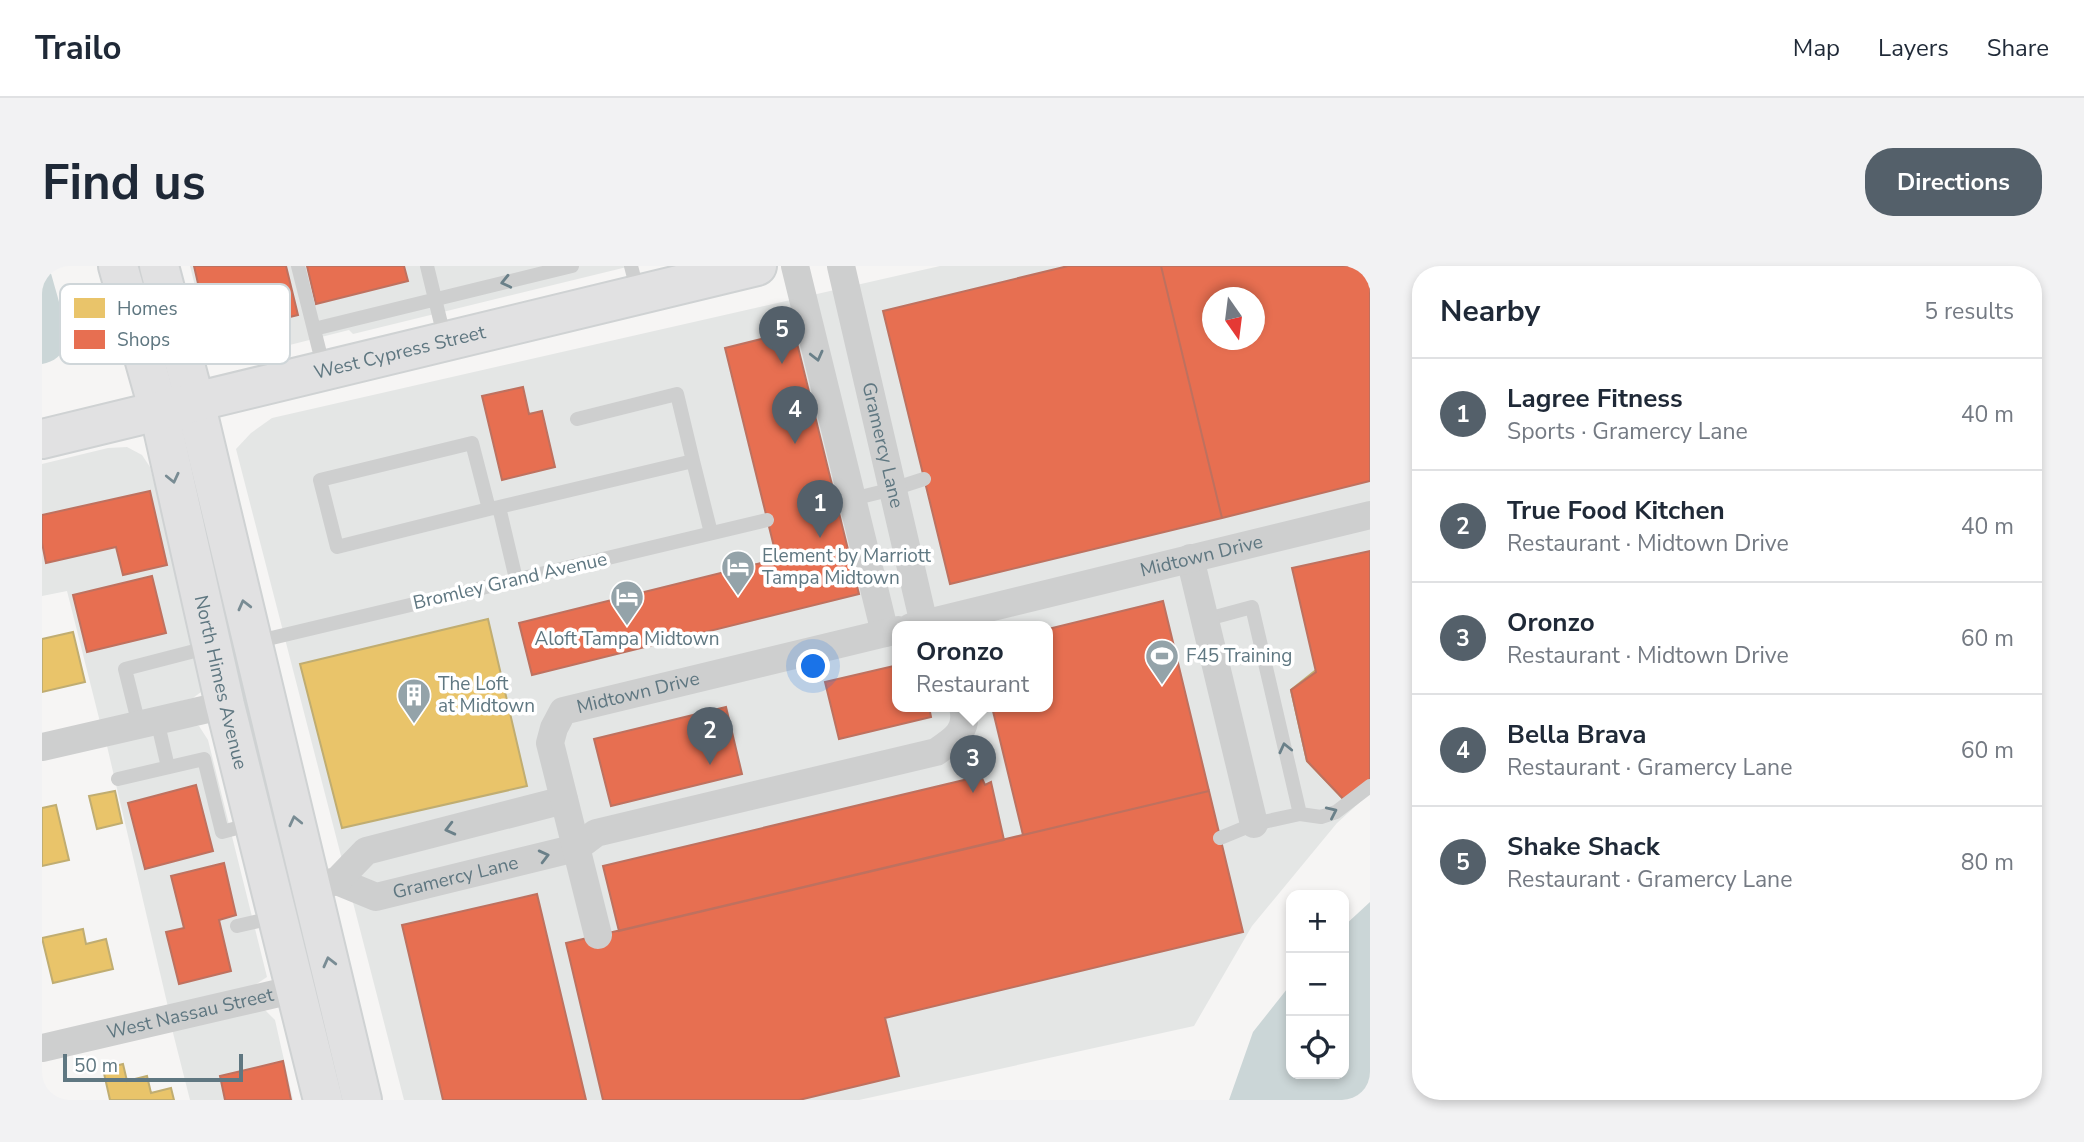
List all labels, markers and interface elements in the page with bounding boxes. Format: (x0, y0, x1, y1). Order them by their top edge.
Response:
text: Trailo (35, 26, 122, 71)
text: Map (1793, 32, 1840, 64)
text: Layers (1878, 32, 1949, 64)
text: Share (1987, 32, 2049, 64)
button: Directions (1865, 148, 2042, 216)
text: Find us (42, 149, 206, 216)
one-way arrow (500, 274, 512, 288)
legend (60, 284, 290, 364)
north arrow (1202, 287, 1265, 350)
text: Nearby (1440, 291, 1540, 332)
text: Homes (117, 296, 178, 322)
text: 5 results (1924, 296, 2014, 327)
pin: 5 (759, 306, 805, 364)
street label: West Cypress Street (311, 319, 488, 386)
text: Shops (117, 327, 170, 353)
one-way arrow (809, 350, 823, 362)
street label: Gramercy Lane (855, 380, 910, 511)
text: Lagree Fitness (1507, 381, 1683, 416)
pin: 4 (772, 386, 818, 444)
text: 1 (1456, 399, 1470, 430)
text: 40 m (1961, 399, 2014, 430)
text: Sports · Gramercy Lane (1507, 416, 1748, 447)
one-way arrow (165, 472, 179, 484)
pin: 1 (797, 480, 843, 538)
text: True Food Kitchen (1507, 493, 1725, 528)
text: 2 (1456, 511, 1470, 542)
text: 40 m (1961, 511, 2014, 542)
text: Restaurant · Midtown Drive (1507, 528, 1789, 559)
street label: Midtown Drive (1137, 529, 1266, 584)
place label: Element by Marriott Tampa Midtown (762, 543, 931, 591)
street label: Bromley Grand Avenue (410, 546, 610, 616)
hotel icon: Element by Marriott Tampa Midtown (719, 548, 757, 597)
hotel icon: Aloft Tampa Midtown (608, 578, 646, 627)
street label: North Himes Avenue (188, 593, 254, 772)
one-way arrow (238, 599, 252, 611)
text: Oronzo (1507, 605, 1595, 640)
popup (892, 621, 1053, 712)
text: 3 (1456, 623, 1470, 654)
text: 60 m (1961, 623, 2014, 654)
place label: Aloft Tampa Midtown (534, 626, 720, 652)
text: Oronzo (916, 634, 1004, 669)
sports icon: F45 Training (1143, 637, 1181, 686)
text: Restaurant · Midtown Drive (1507, 640, 1789, 671)
place label: F45 Training (1186, 643, 1292, 669)
your location (796, 649, 830, 683)
street label: Midtown Drive (574, 665, 702, 720)
text: Restaurant (916, 669, 1029, 700)
place label: The Loft at Midtown (438, 671, 535, 719)
building icon: The Loft at Midtown (395, 676, 433, 725)
pin: 2 (687, 707, 733, 765)
text: Bella Brava (1507, 717, 1647, 752)
pin: 3 (950, 735, 996, 793)
text: 4 (1456, 735, 1470, 766)
text: 60 m (1961, 735, 2014, 766)
one-way arrow (1278, 742, 1293, 754)
text: Restaurant · Gramercy Lane (1507, 752, 1792, 783)
one-way arrow (1325, 806, 1337, 820)
one-way arrow (289, 815, 303, 827)
one-way arrow (444, 821, 456, 835)
text: Shake Shack (1507, 829, 1660, 864)
text: 5 (1456, 847, 1470, 878)
text: 80 m (1961, 847, 2014, 878)
street label: Gramercy Lane (390, 850, 521, 905)
one-way arrow (538, 850, 550, 864)
text: Restaurant · Gramercy Lane (1507, 864, 1792, 895)
map controls (1286, 890, 1349, 1079)
button: + (1286, 890, 1349, 953)
button: − (1286, 953, 1349, 1016)
one-way arrow (323, 956, 337, 968)
street label: West Nassau Street (104, 982, 276, 1046)
button: locate (1286, 1016, 1349, 1079)
scale bar (63, 1051, 243, 1083)
text: 50 m (74, 1053, 118, 1079)

